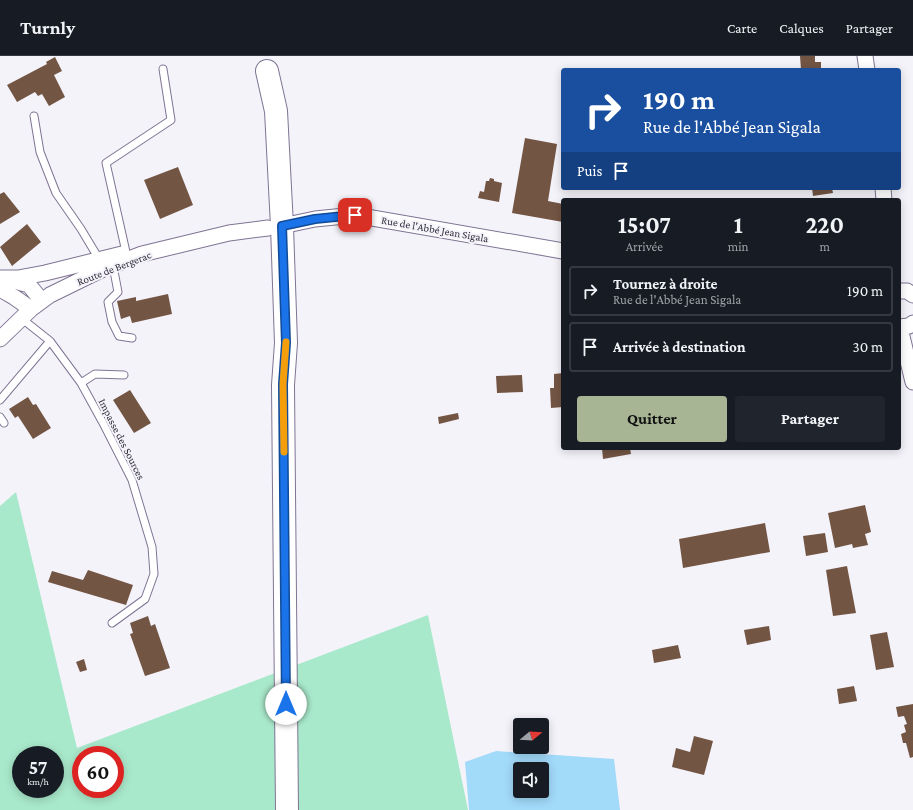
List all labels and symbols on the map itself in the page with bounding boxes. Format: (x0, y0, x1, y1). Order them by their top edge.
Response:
pin (338, 198, 372, 232)
street label: Rue de l'Abbé Jean Sigala (380, 214, 490, 245)
street label: Route de Bergerac (75, 248, 154, 289)
street label: Impasse des Sources (95, 396, 148, 482)
position arrow (265, 683, 307, 725)
north arrow (513, 718, 549, 754)
speed limit sign: 60 (72, 746, 124, 798)

